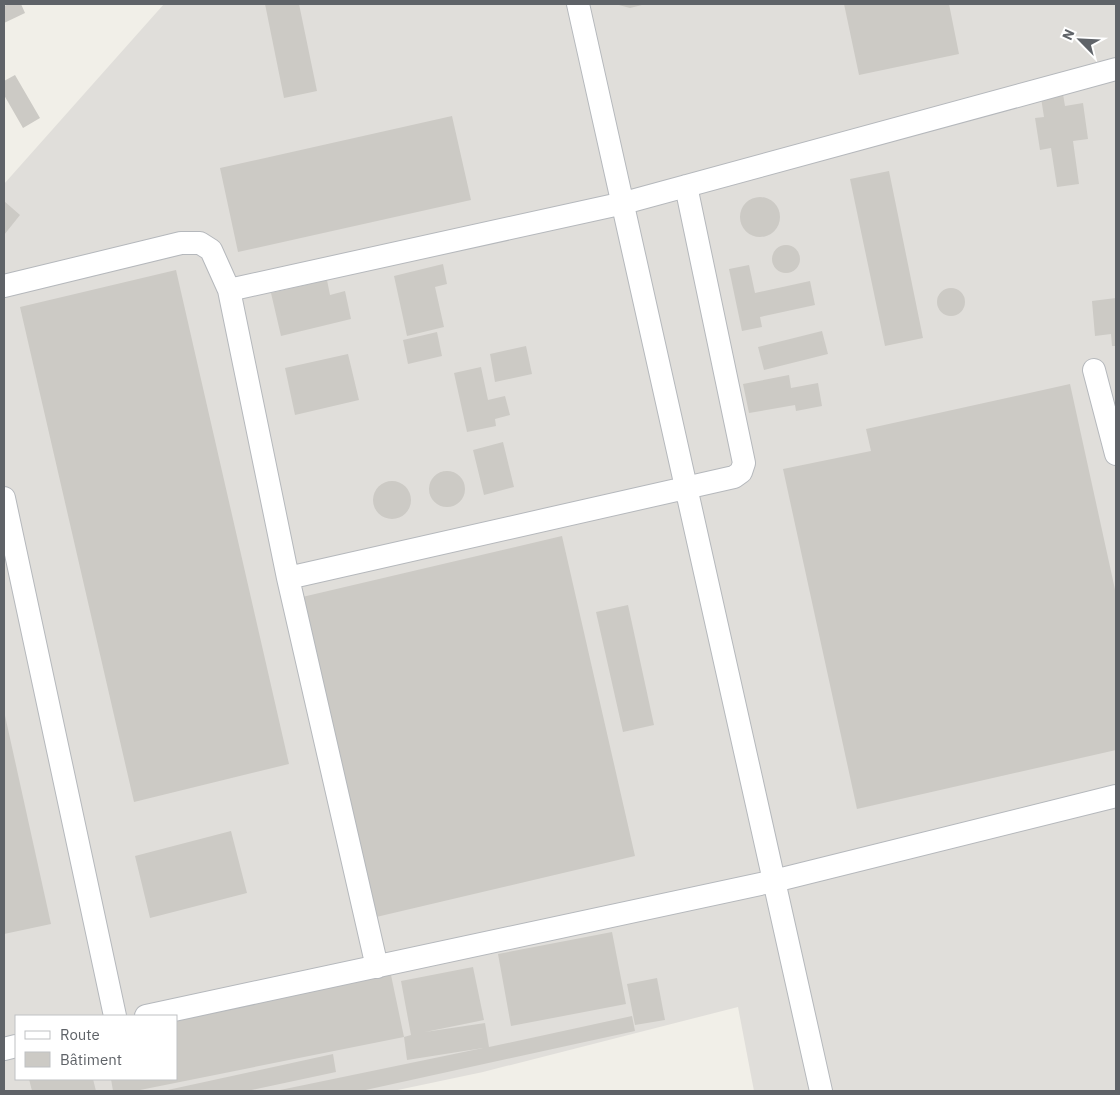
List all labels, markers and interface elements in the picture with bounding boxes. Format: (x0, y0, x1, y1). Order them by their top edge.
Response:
north arrow (1055, 15, 1105, 65)
text: N (1058, 26, 1078, 43)
legend (15, 1015, 178, 1080)
text: Route (60, 1025, 100, 1044)
text: Bâtiment (60, 1050, 122, 1069)

